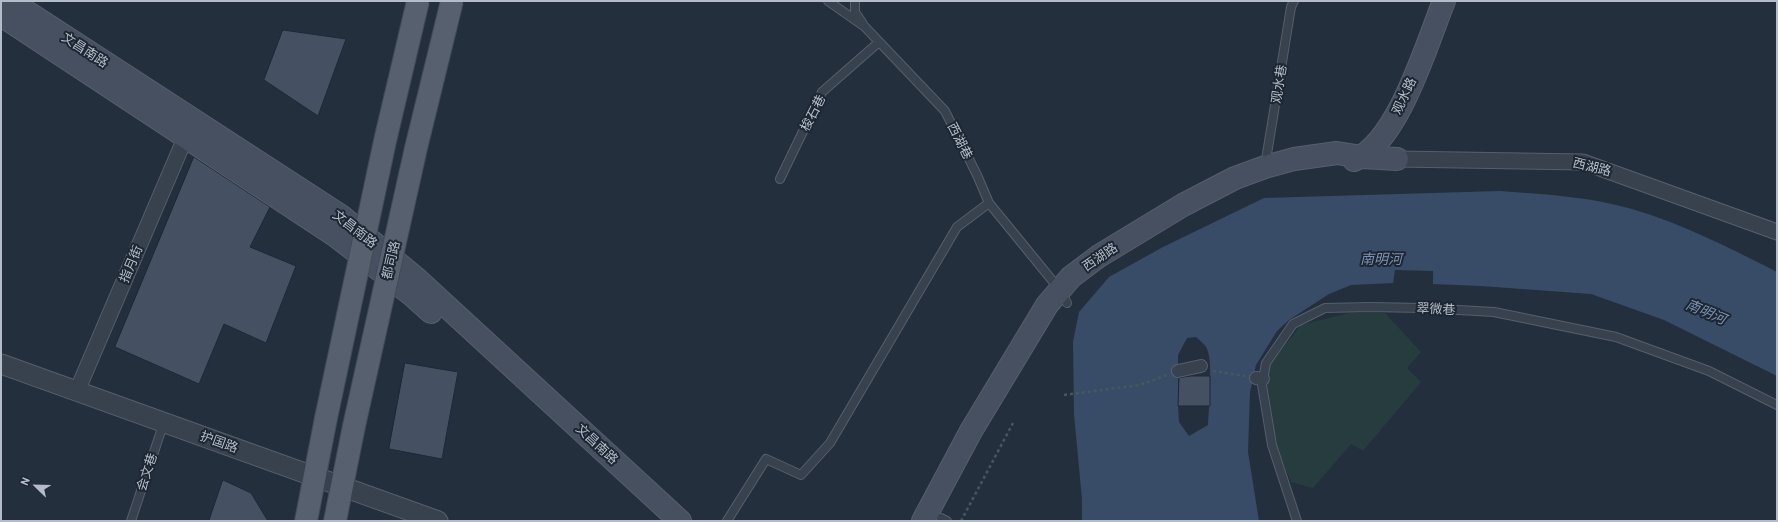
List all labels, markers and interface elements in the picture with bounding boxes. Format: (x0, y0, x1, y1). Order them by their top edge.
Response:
street label: 文昌南路 (59, 29, 111, 71)
street label: 观水巷 (1268, 64, 1290, 104)
street label: 观水路 (1389, 75, 1419, 117)
street label: 梭石巷 (797, 92, 829, 134)
street label: 西湖巷 (944, 120, 976, 162)
street label: 西湖路 (1571, 155, 1613, 179)
street label: 文昌南路 (330, 207, 380, 251)
street label: 都司路 (379, 239, 403, 281)
street label: 西湖路 (1079, 240, 1121, 274)
street label: 指月街 (116, 243, 146, 285)
water label: 南明河 (1360, 251, 1402, 267)
water label: 南明河 (1683, 296, 1729, 328)
street label: 翠微巷 (1416, 300, 1456, 318)
street label: 文昌南路 (573, 421, 621, 467)
street label: 护国路 (198, 428, 240, 456)
street label: 会文巷 (134, 451, 160, 493)
north arrow (16, 466, 56, 506)
text: N (17, 475, 32, 487)

